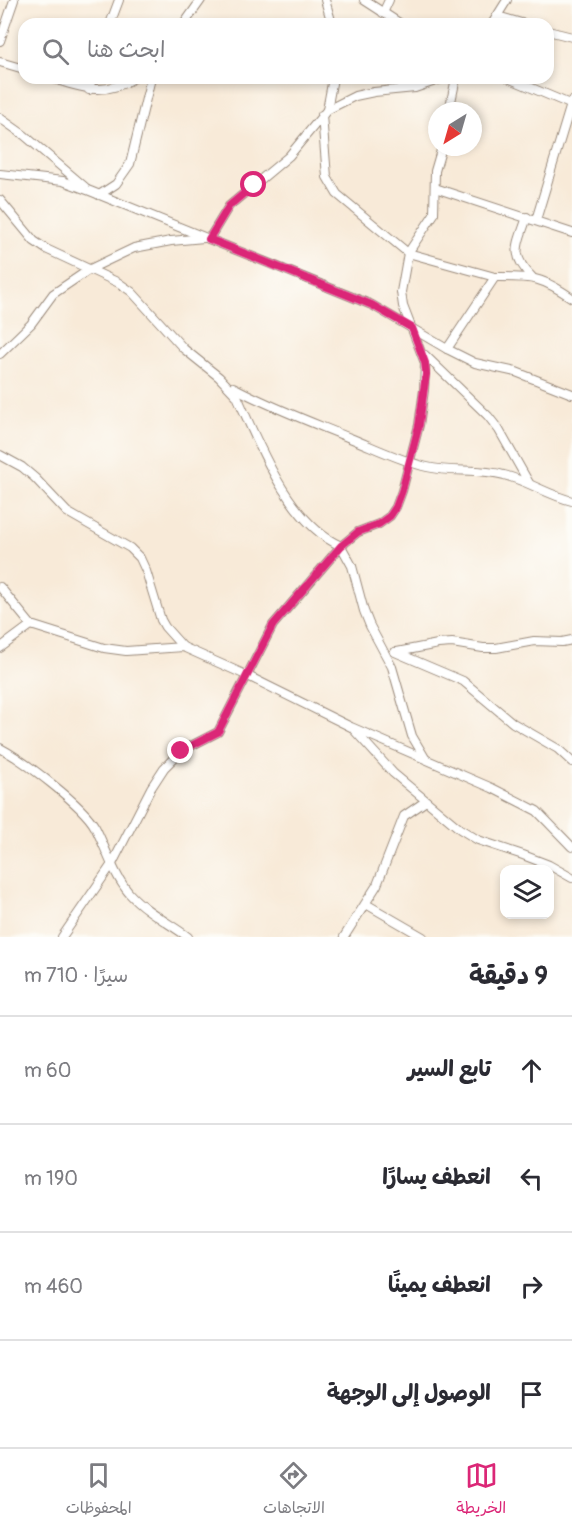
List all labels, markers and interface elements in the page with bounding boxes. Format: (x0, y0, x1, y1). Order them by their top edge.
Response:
search box (18, 18, 554, 84)
icon: search (39, 35, 72, 68)
text: ابحث هنا (87, 36, 165, 64)
north arrow (428, 102, 482, 156)
route start (240, 171, 266, 197)
route end (167, 737, 193, 763)
map controls (500, 865, 554, 919)
button: layers (500, 865, 554, 919)
text: 9 دقيقة (469, 960, 548, 992)
text: سيرًا · 710 m (24, 963, 128, 988)
icon: ahead (515, 1054, 548, 1087)
text: تابع السير (408, 1055, 491, 1083)
text: 60 m (24, 1058, 71, 1083)
icon: left (515, 1162, 548, 1195)
text: انعطف يسارًا (382, 1163, 491, 1191)
text: 190 m (24, 1166, 78, 1191)
icon: right (515, 1270, 548, 1303)
text: انعطف يمينًا (388, 1271, 491, 1299)
text: 460 m (24, 1274, 83, 1299)
icon: arrive (515, 1378, 548, 1411)
text: الوصول إلى الوجهة (327, 1379, 491, 1407)
tab: المحفوظات (66, 1459, 132, 1522)
tab: الاتجاهات (263, 1459, 325, 1522)
tab: الخريطة (456, 1459, 506, 1522)

